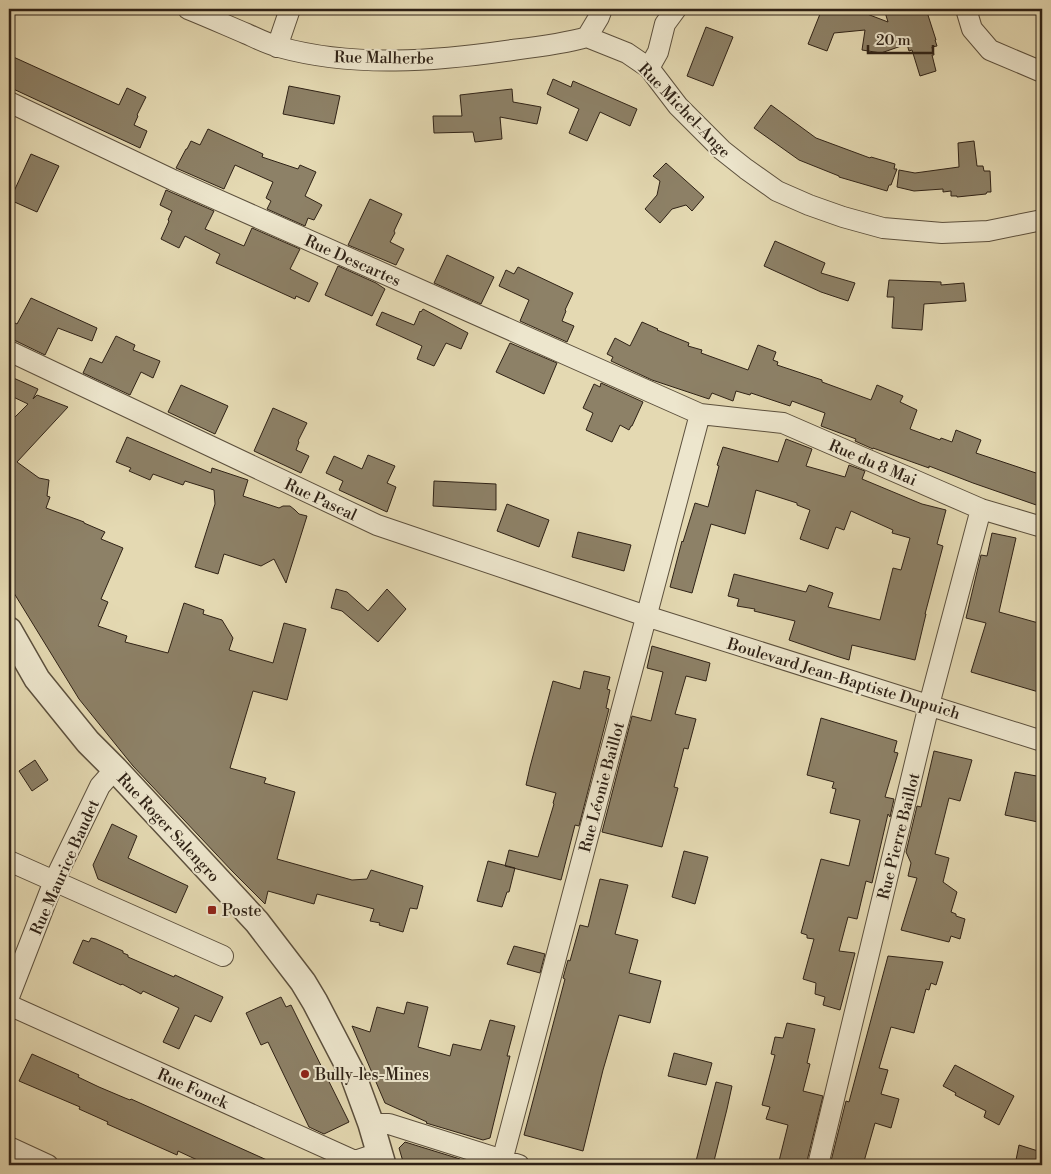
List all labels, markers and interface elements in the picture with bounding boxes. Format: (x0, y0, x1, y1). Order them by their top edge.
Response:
scale bar (868, 22, 934, 54)
text: 20 m (876, 31, 911, 50)
street label: Rue Malherbe (334, 47, 434, 69)
street label: Rue Michel-Ange (634, 59, 735, 162)
street label: Rue Descartes (301, 231, 404, 291)
street label: Rue du 8 Mai (826, 435, 920, 490)
street label: Rue Pascal (281, 474, 360, 525)
street label: Boulevard Jean-Baptiste Dupuich (724, 634, 963, 724)
street label: Rue Léonie Baillot (575, 720, 629, 855)
street label: Rue Roger Salengro (113, 769, 224, 886)
street label: Rue Pierre Baillot (874, 770, 924, 902)
street label: Rue Maurice Baudet (26, 796, 104, 938)
place label: Poste (222, 901, 262, 921)
marker: Poste (206, 904, 218, 916)
street label: Rue Fonck (154, 1064, 233, 1114)
place label: Bully-les-Mines (314, 1065, 429, 1085)
marker: Bully-les-Mines (299, 1068, 311, 1080)

